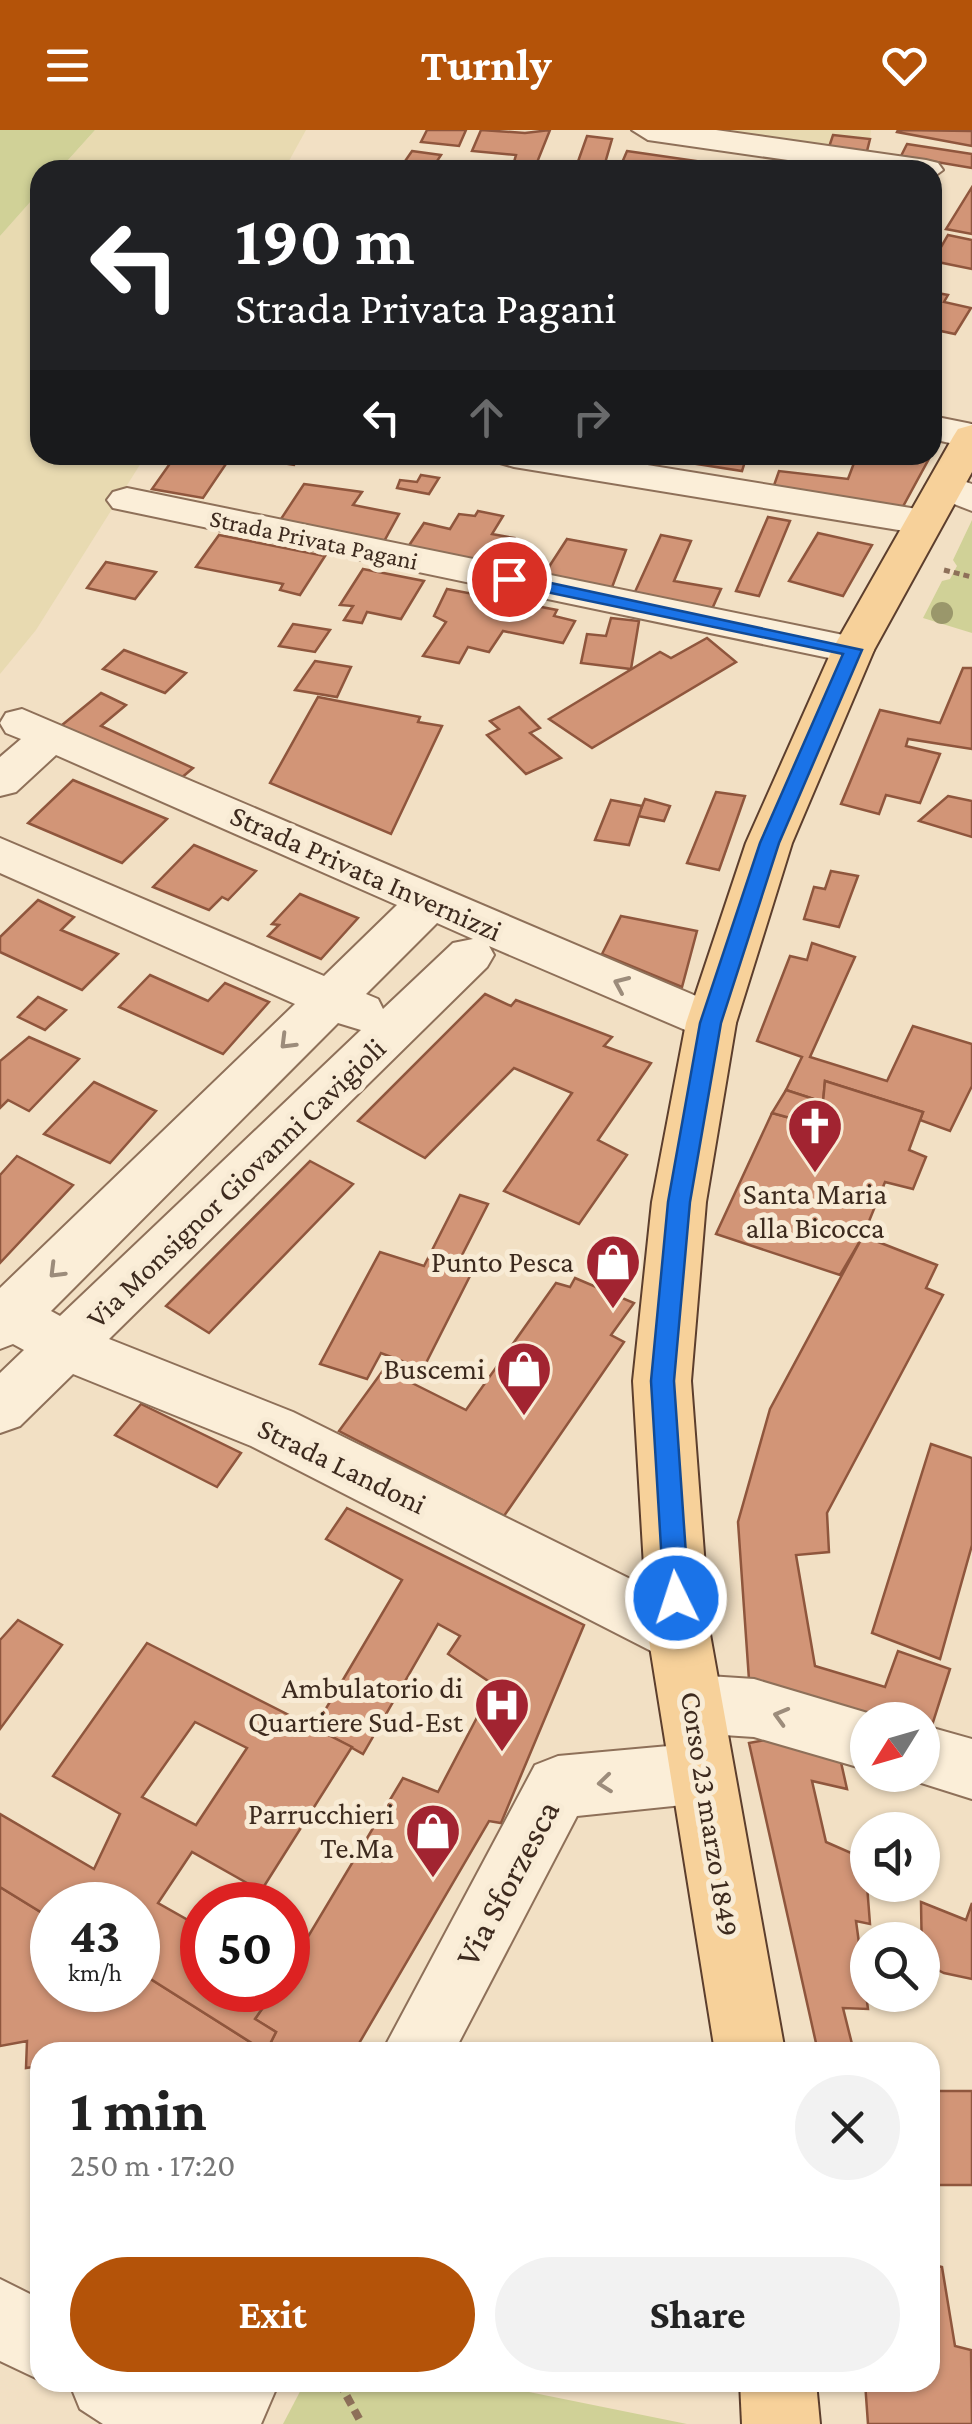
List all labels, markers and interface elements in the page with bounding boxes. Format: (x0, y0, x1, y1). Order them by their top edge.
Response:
icon: menu (40, 38, 95, 93)
icon: heart (877, 38, 932, 93)
text: Turnly (420, 40, 552, 90)
icon: left (70, 200, 200, 330)
text: 190 m (235, 201, 415, 279)
text: Strada Privata Pagani (235, 283, 617, 333)
icon: left (354, 390, 409, 445)
icon: ahead (459, 390, 514, 445)
icon: right (564, 390, 619, 445)
street label: Strada Privata Pagani (207, 504, 420, 576)
pin (467, 537, 552, 622)
icon: arrive (482, 552, 537, 607)
street label: Strada Privata Invernizzi (225, 798, 507, 947)
one-way arrow (613, 976, 631, 996)
one-way arrow (281, 1030, 299, 1048)
street label: Via Monsignor Giovanni Cavigioli (80, 1031, 393, 1335)
church icon: Santa Maria alla Bicocca (785, 1096, 845, 1175)
place label: Santa Maria alla Bicocca (743, 1177, 887, 1244)
shop icon: Punto Pesca (583, 1232, 643, 1311)
place label: Punto Pesca (431, 1245, 574, 1278)
one-way arrow (50, 1259, 68, 1277)
shop icon: Buscemi (494, 1339, 554, 1418)
place label: Buscemi (383, 1352, 485, 1385)
street label: Strada Landoni (253, 1411, 432, 1521)
position arrow (624, 1546, 728, 1650)
place label: Ambulatorio di Quartiere Sud-Est (248, 1671, 464, 1738)
hospital icon: Ambulatorio di Quartiere Sud-Est (472, 1675, 532, 1754)
street label: Corso 23 marzo 1849 (675, 1689, 746, 1939)
north arrow (850, 1702, 940, 1792)
map controls (850, 1702, 940, 2012)
one-way arrow (774, 1707, 791, 1728)
one-way arrow (596, 1771, 612, 1793)
street label: Via Sforzesca (447, 1794, 567, 1973)
place label: Parrucchieri Te.Ma (248, 1797, 394, 1864)
shop icon: Parrucchieri Te.Ma (403, 1801, 463, 1880)
button: sound (850, 1812, 940, 1902)
speed limit sign: 50 (180, 1882, 310, 2012)
text: 43 (70, 1907, 120, 1963)
button: search (850, 1922, 940, 2012)
text: km/h (68, 1959, 122, 1986)
button: close (795, 2075, 900, 2180)
text: 1 min (70, 2076, 207, 2143)
text: 250 m · 17:20 (70, 2147, 235, 2183)
button: Exit (70, 2257, 475, 2372)
button: Share (495, 2257, 900, 2372)

